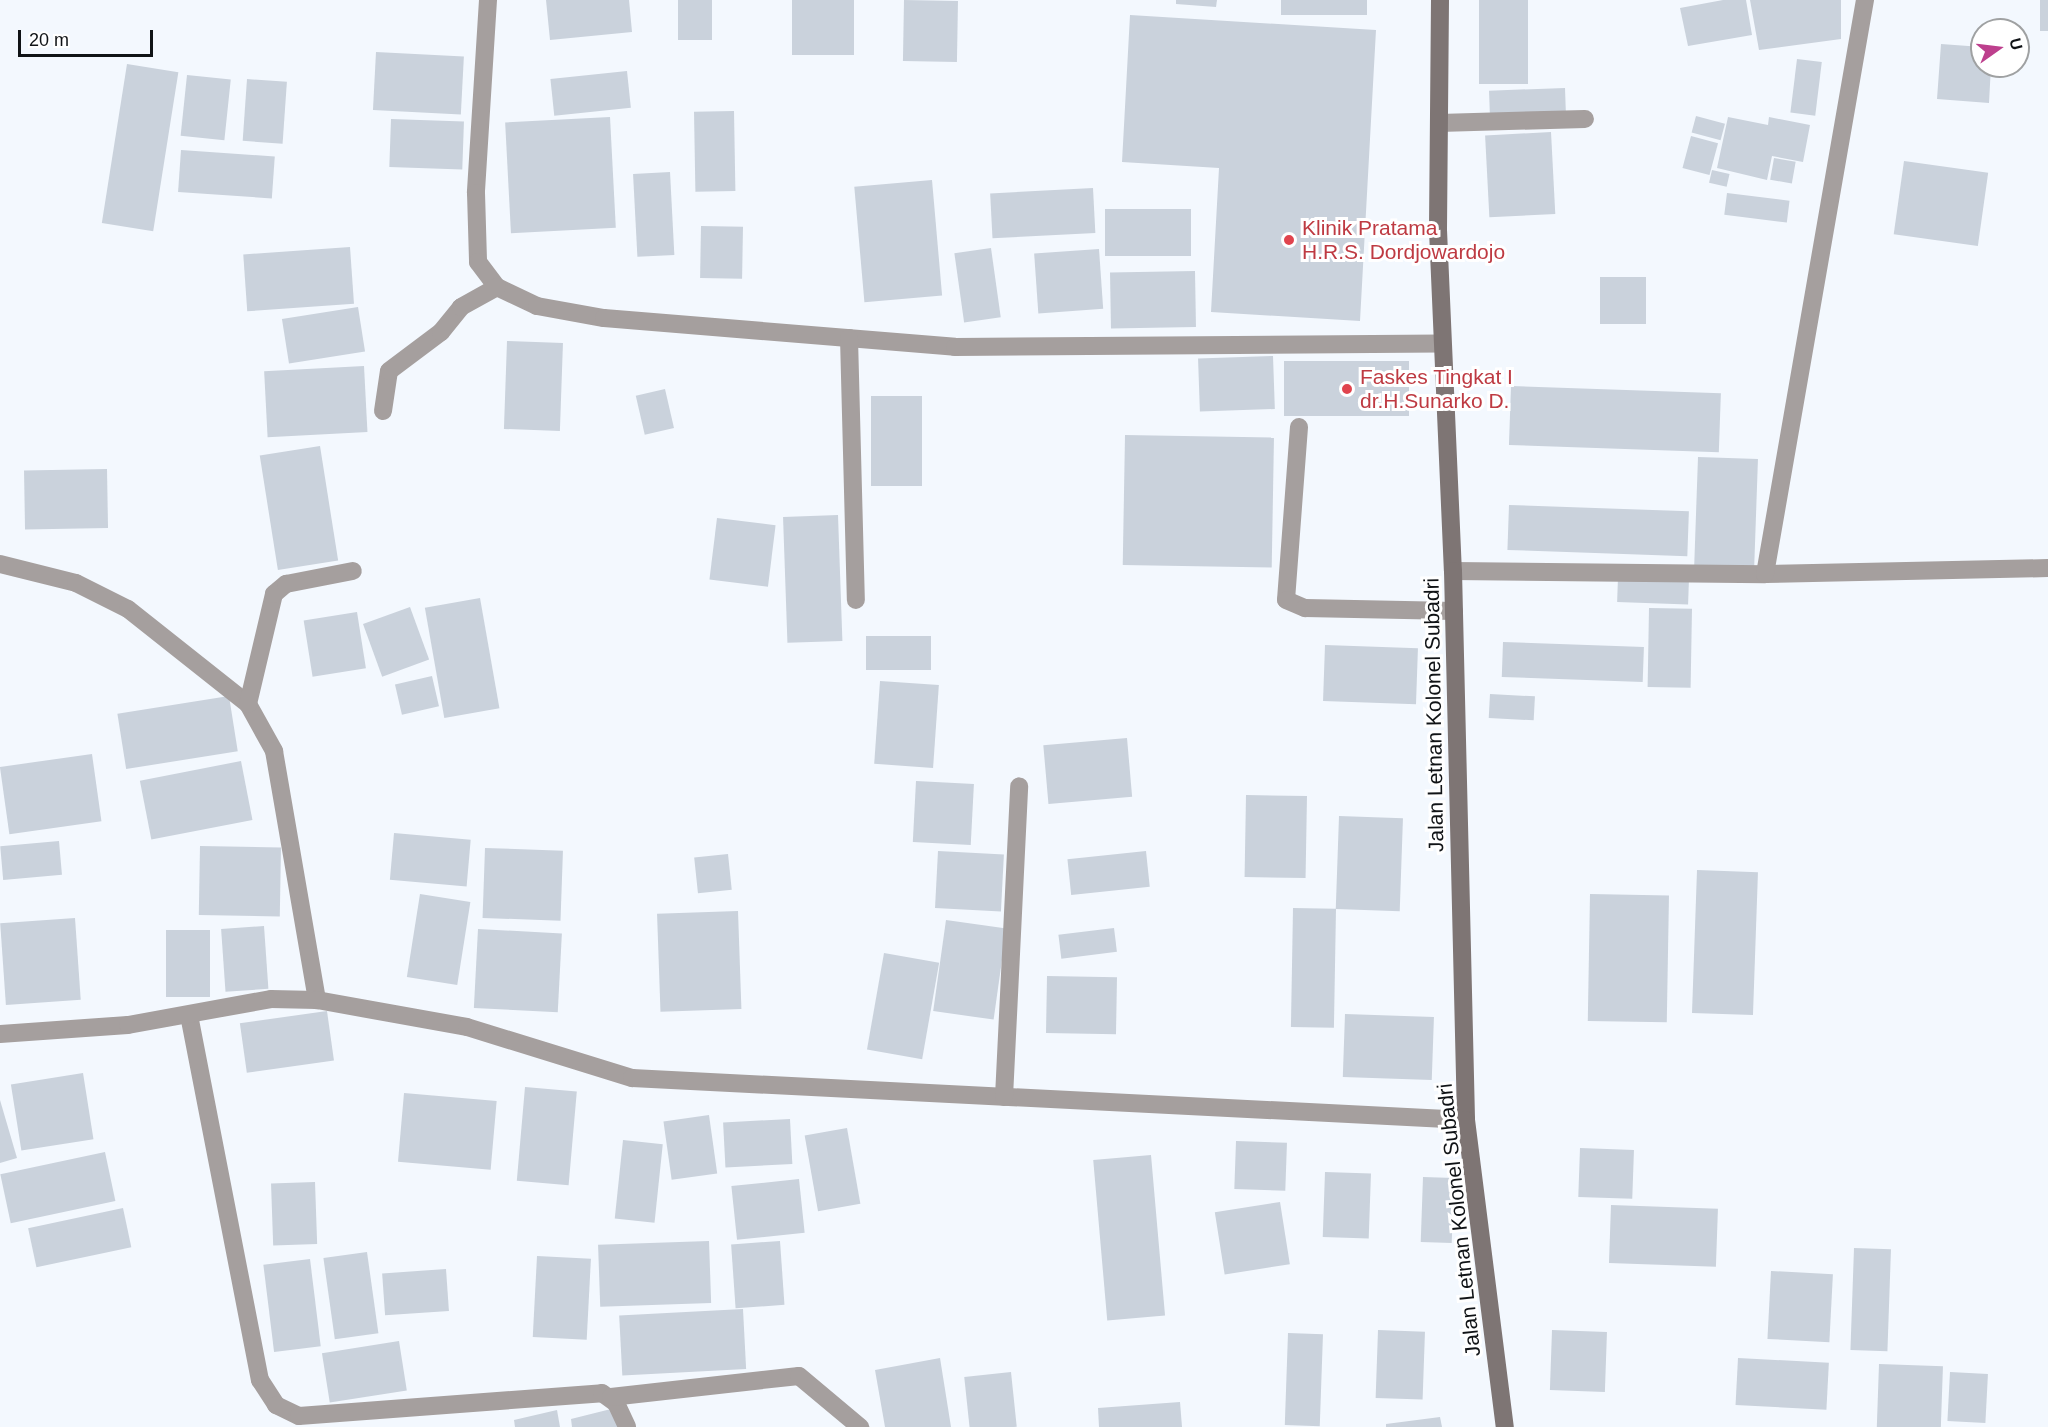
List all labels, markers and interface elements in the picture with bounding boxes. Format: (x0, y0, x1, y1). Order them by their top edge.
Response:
scale bar (21, 18, 156, 56)
north arrow (1970, 18, 2030, 78)
text: 20 m (29, 30, 69, 50)
text: U (2006, 36, 2026, 52)
place label: Klinik Pratama H.R.S. Dordjowardojo (1302, 215, 1505, 265)
marker: Klinik Pratama H.R.S. Dordjowardojo (1280, 231, 1298, 249)
place label: Faskes Tingkat I dr.H.Sunarko D. (1360, 364, 1513, 414)
marker: Faskes Tingkat I dr.H.Sunarko D. (1338, 380, 1356, 398)
street label: Jalan Letnan Kolonel Subadri (1419, 578, 1449, 852)
street label: Jalan Letnan Kolonel Subadri (1432, 1082, 1486, 1358)

